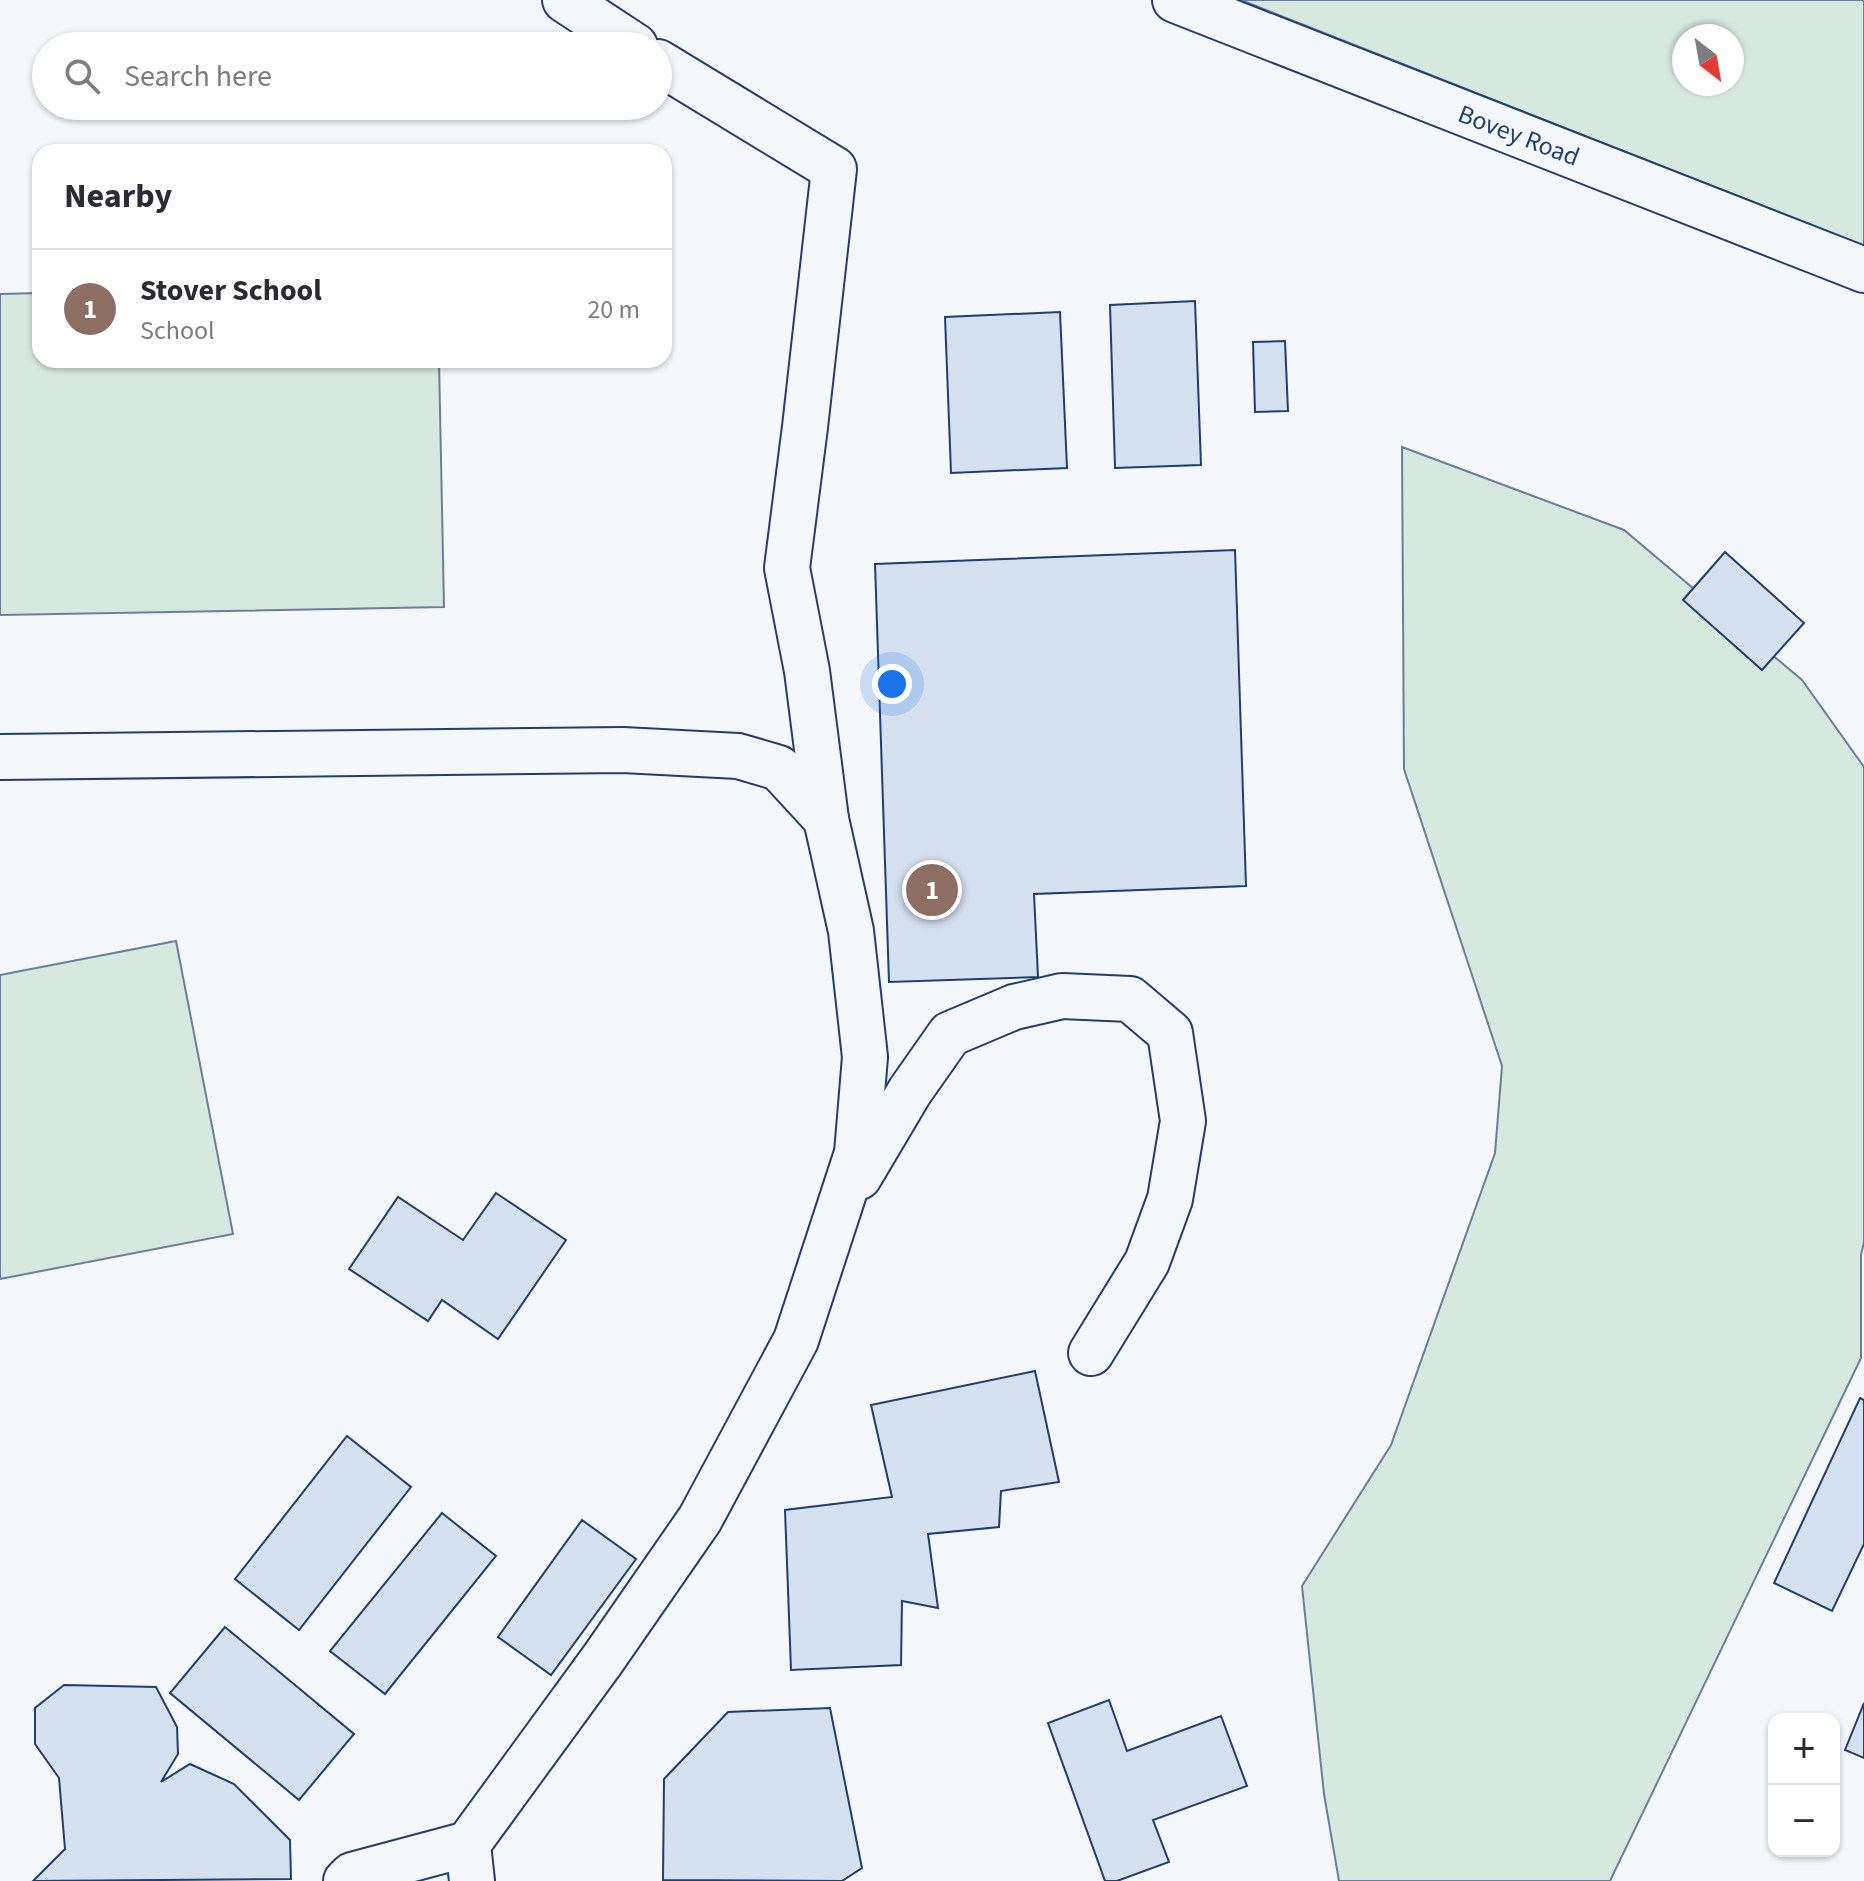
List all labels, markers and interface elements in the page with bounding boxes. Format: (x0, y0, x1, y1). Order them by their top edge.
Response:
north arrow (1672, 24, 1744, 96)
search box (32, 32, 672, 120)
icon: search (60, 54, 104, 98)
text: Search here (124, 55, 272, 98)
street label: Bovey Road (1453, 95, 1585, 176)
text: Nearby (64, 172, 172, 221)
text: Stover School (140, 269, 322, 312)
text: 1 (83, 291, 97, 328)
text: 20 m (587, 291, 640, 328)
text: School (140, 312, 215, 349)
your location (872, 664, 912, 704)
pin: 1 (906, 860, 958, 920)
map controls (1768, 1713, 1840, 1857)
button: + (1768, 1713, 1840, 1785)
button: − (1768, 1785, 1840, 1857)

